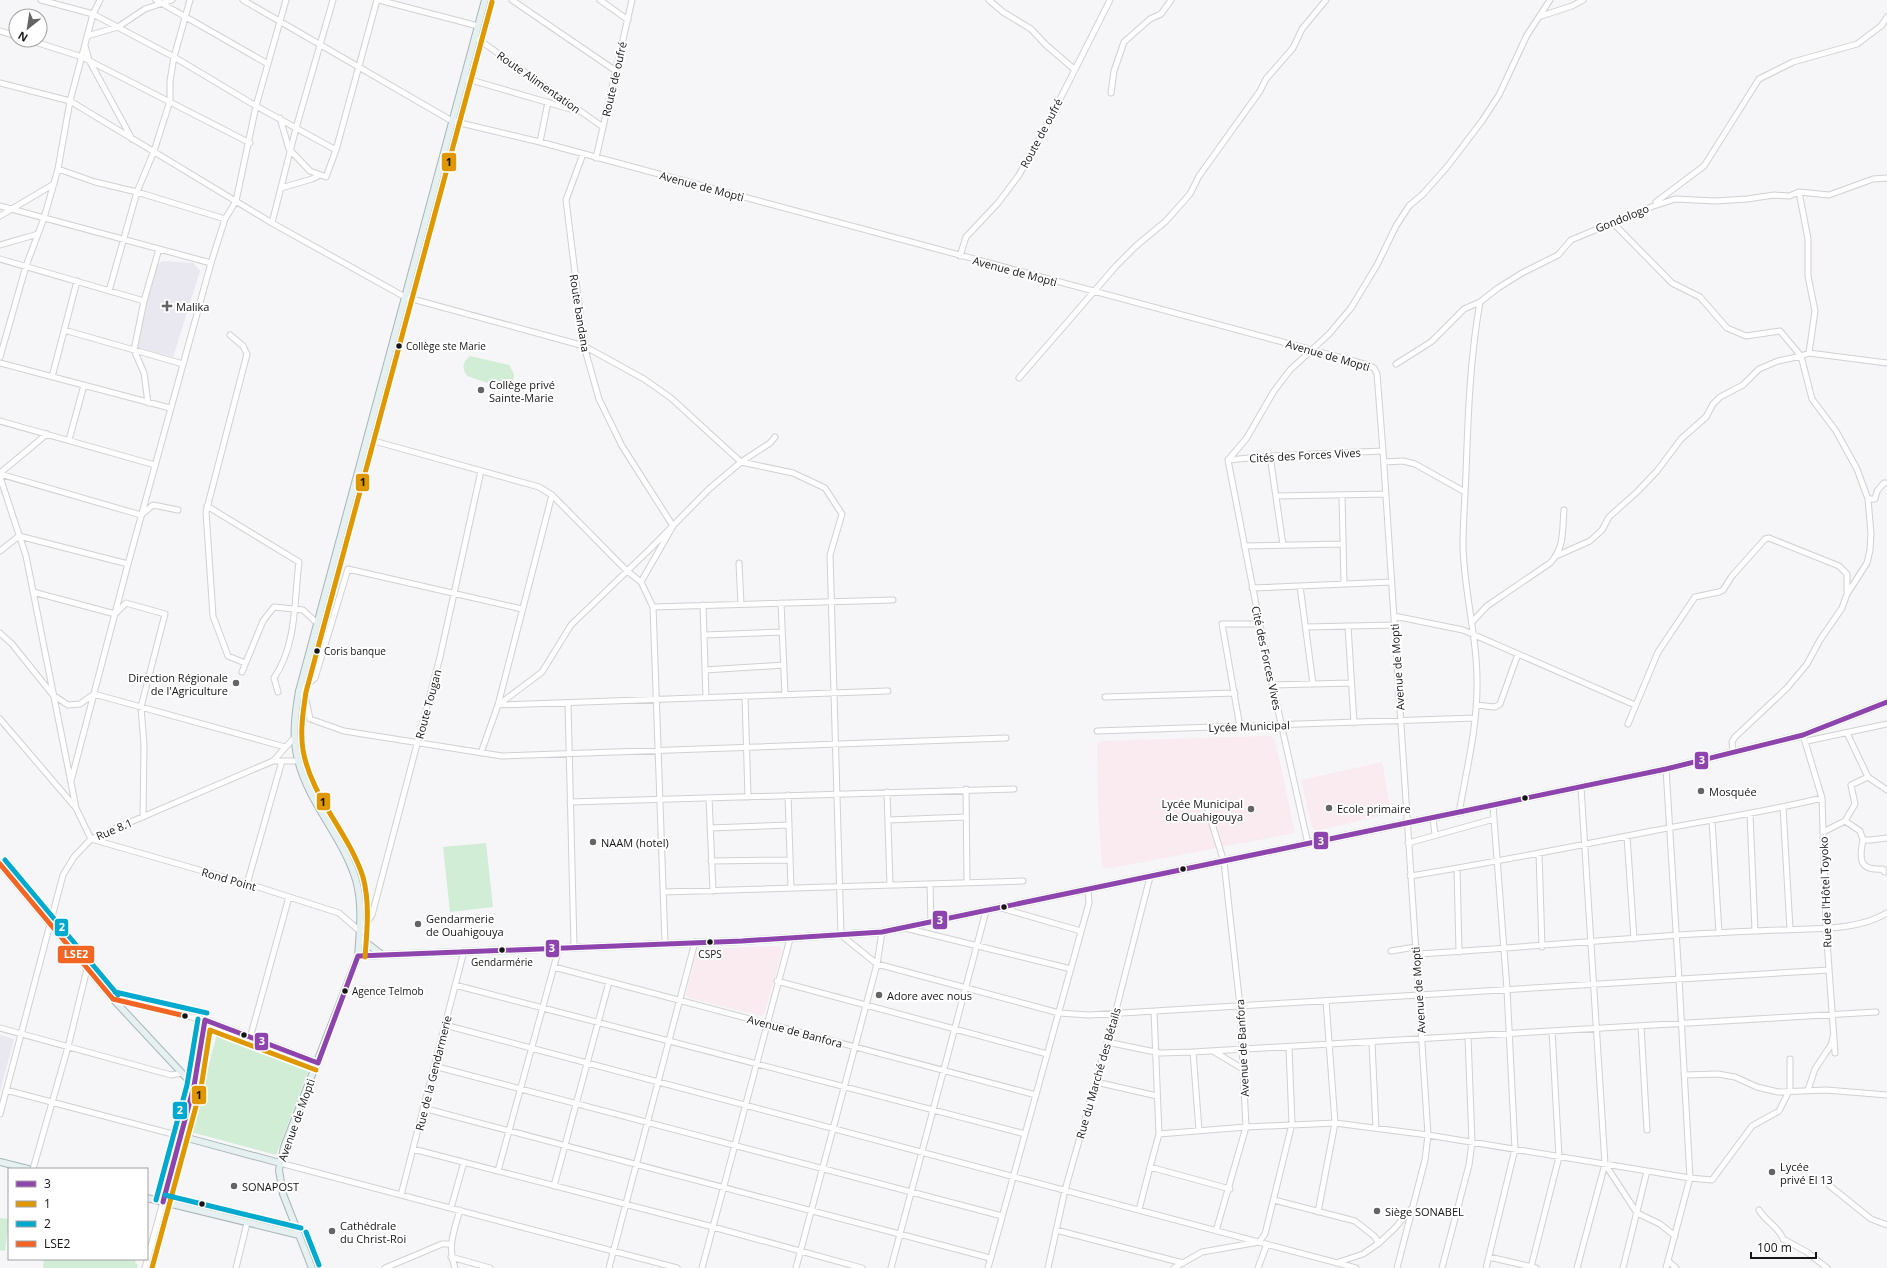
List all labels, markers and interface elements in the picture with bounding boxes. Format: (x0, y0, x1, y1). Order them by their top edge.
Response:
north arrow (8, 8, 48, 48)
text: N (15, 28, 30, 46)
street label: Route de oufré (598, 40, 630, 118)
street label: Route Alimentation (494, 48, 584, 116)
street label: Route de oufré (1016, 96, 1066, 170)
line badge: 1 (441, 152, 457, 172)
text: 1 (446, 154, 452, 169)
street label: Avenue de Mopti (658, 168, 746, 204)
street label: Gondologo (1593, 200, 1651, 236)
street label: Avenue de Mopti (971, 253, 1059, 289)
street label: Route bandana (566, 273, 594, 353)
place label: Malika (176, 299, 209, 314)
marker: Malika (161, 300, 173, 312)
street label: Avenue de Mopti (1284, 336, 1372, 374)
place label: Collège ste Marie (406, 339, 486, 353)
marker: Collège ste Marie (394, 341, 404, 351)
place label: Collège privé Sainte-Marie (489, 377, 555, 405)
marker: Collège privé Sainte-Marie (476, 385, 486, 395)
street label: Cités des Forces Vives (1249, 445, 1361, 465)
line badge: 1 (355, 473, 370, 492)
text: 1 (360, 474, 366, 489)
street label: Cité des Forces Vives (1249, 604, 1285, 712)
street label: Avenue de Mopti (1386, 623, 1408, 711)
place label: Coris banque (324, 644, 386, 658)
marker: Coris banque (312, 646, 322, 656)
street label: Route Tougan (412, 668, 444, 740)
place label: Direction Régionale de l'Agriculture (128, 670, 228, 698)
marker: Direction Régionale de l'Agriculture (231, 678, 241, 688)
street label: Lycée Municipal (1208, 717, 1290, 735)
line badge: 3 (1694, 751, 1709, 770)
text: 3 (1699, 752, 1705, 767)
place label: Mosquée (1709, 784, 1757, 799)
marker: Mosquée (1696, 786, 1706, 796)
line badge: 1 (316, 792, 331, 811)
unlabelled marker (1520, 793, 1530, 803)
text: 1 (320, 794, 326, 809)
place label: Lycée Municipal de Ouahigouya (1161, 796, 1243, 824)
place label: Ecole primaire (1337, 801, 1411, 816)
marker: Ecole primaire (1324, 803, 1334, 813)
marker: Lycée Municipal de Ouahigouya (1246, 804, 1256, 814)
street label: Rue 8.1 (94, 815, 134, 843)
line badge: 3 (1313, 831, 1329, 850)
text: 3 (1318, 833, 1324, 848)
place label: NAAM (hotel) (601, 835, 669, 850)
street label: Rue de l'Hôtel Toyoko (1816, 836, 1834, 948)
marker: NAAM (hotel) (588, 837, 598, 847)
street label: Rond Point (200, 864, 258, 894)
unlabelled marker (1178, 864, 1188, 874)
unlabelled marker (999, 902, 1009, 912)
line badge: 3 (932, 910, 948, 930)
place label: Gendarmerie de Ouahigouya (426, 911, 504, 939)
text: 3 (937, 912, 943, 927)
line badge: 2 (54, 918, 69, 937)
text: 2 (59, 919, 65, 934)
marker: Gendarmerie de Ouahigouya (413, 919, 423, 929)
marker: CSPS (705, 937, 715, 947)
line badge: 3 (545, 939, 560, 958)
text: 3 (549, 940, 555, 955)
line badge: LSE2 (57, 945, 95, 964)
marker: Gendarmérie (497, 945, 507, 955)
text: LSE2 (64, 946, 88, 961)
street label: Avenue de Mopti (1407, 946, 1429, 1034)
place label: CSPS (698, 947, 722, 961)
place label: Gendarmérie (471, 955, 533, 969)
place label: Agence Telmob (352, 984, 424, 998)
marker: Agence Telmob (340, 986, 350, 996)
place label: Adore avec nous (887, 988, 972, 1003)
marker: Adore avec nous (874, 990, 884, 1000)
street label: Avenue de Banfora (1232, 999, 1252, 1097)
street label: Rue du Marché des Bétails (1072, 1006, 1124, 1140)
unlabelled marker (180, 1011, 190, 1021)
street label: Avenue de Banfora (746, 1011, 844, 1051)
street label: Rue de la Gendarmerie (411, 1014, 455, 1132)
unlabelled marker (239, 1030, 249, 1040)
line badge: 3 (254, 1032, 269, 1051)
text: 3 (259, 1033, 265, 1048)
street label: Avenue de Mopti (274, 1077, 318, 1163)
line badge: 1 (191, 1085, 207, 1105)
text: 1 (196, 1087, 202, 1102)
line badge: 2 (172, 1101, 188, 1120)
text: 2 (177, 1102, 183, 1117)
place label: Lycée privé El 13 (1780, 1159, 1833, 1187)
marker: Lycée privé El 13 (1767, 1167, 1777, 1177)
legend (8, 1168, 148, 1260)
text: 3 (44, 1175, 51, 1192)
place label: SONAPOST (242, 1179, 299, 1194)
marker: SONAPOST (229, 1181, 239, 1191)
text: 1 (44, 1195, 51, 1212)
unlabelled marker (197, 1199, 207, 1209)
place label: Siège SONABEL (1385, 1204, 1464, 1219)
marker: Siège SONABEL (1372, 1206, 1382, 1216)
text: 2 (44, 1215, 51, 1232)
place label: Cathédrale du Christ-Roi (340, 1218, 406, 1246)
marker: Cathédrale du Christ-Roi (327, 1226, 337, 1236)
scale bar (1751, 1234, 1816, 1260)
text: LSE2 (44, 1235, 71, 1252)
text: 100 m (1757, 1239, 1792, 1256)

